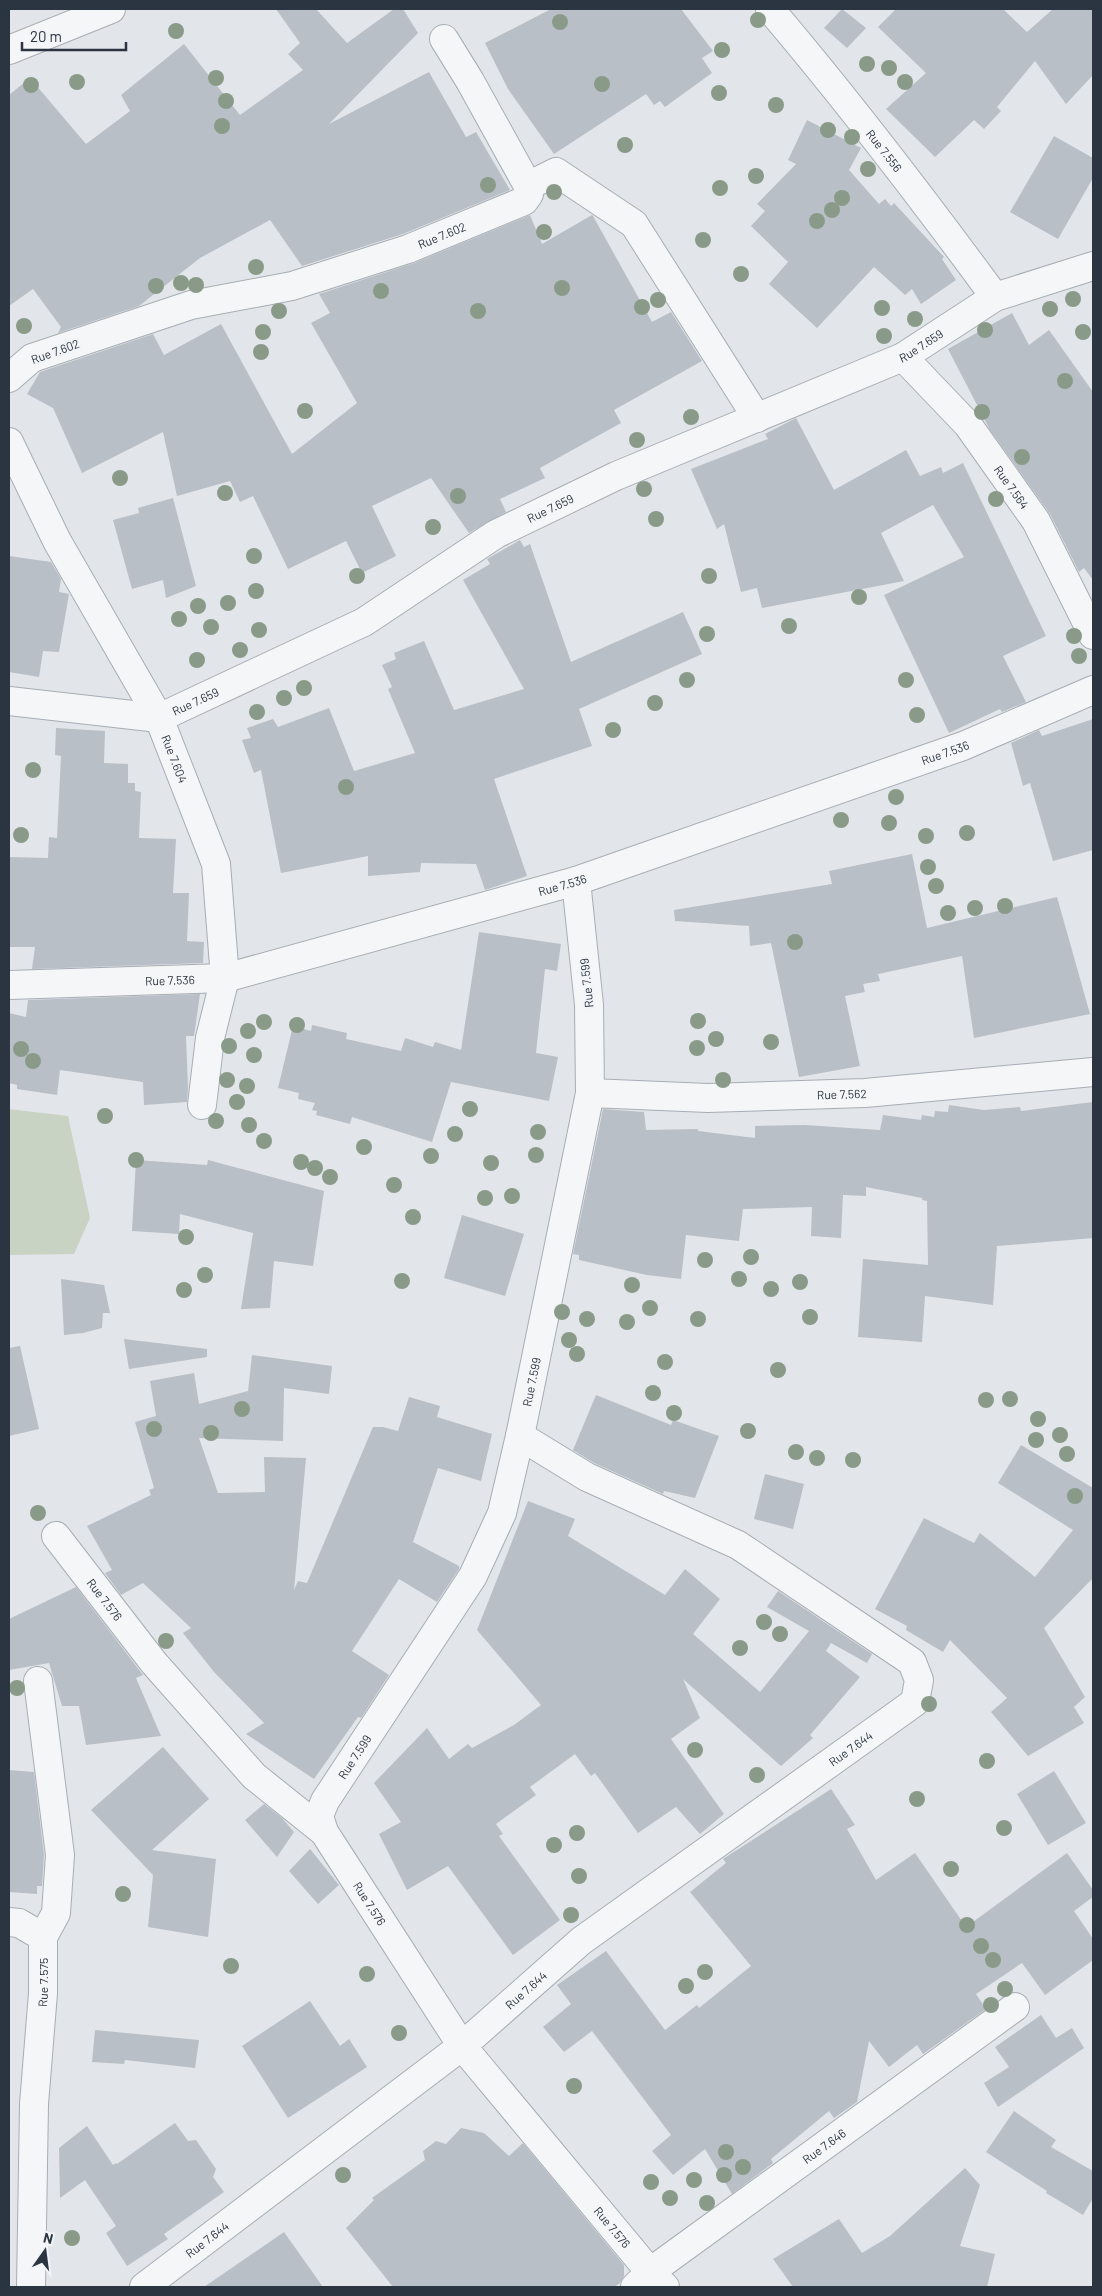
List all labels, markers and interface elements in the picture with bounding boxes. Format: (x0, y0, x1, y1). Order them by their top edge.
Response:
scale bar (22, 20, 126, 52)
text: 20 m (30, 27, 62, 45)
street label: Rue 7.556 (864, 127, 905, 174)
street label: Rue 7.602 (416, 219, 468, 251)
street label: Rue 7.659 (897, 326, 945, 365)
street label: Rue 7.602 (29, 336, 81, 366)
street label: Rue 7.564 (992, 462, 1032, 511)
street label: Rue 7.659 (525, 491, 575, 525)
street label: Rue 7.659 (170, 684, 221, 718)
street label: Rue 7.604 (159, 733, 191, 785)
street label: Rue 7.536 (919, 737, 971, 767)
street label: Rue 7.536 (536, 871, 588, 898)
street label: Rue 7.599 (576, 958, 596, 1008)
street label: Rue 7.536 (145, 972, 195, 988)
street label: Rue 7.562 (817, 1086, 867, 1102)
street label: Rue 7.599 (519, 1356, 543, 1408)
street label: Rue 7.576 (84, 1576, 125, 1623)
street label: Rue 7.644 (826, 1728, 875, 1769)
street label: Rue 7.599 (335, 1732, 374, 1781)
street label: Rue 7.576 (351, 1879, 389, 1928)
street label: Rue 7.575 (35, 1958, 50, 2007)
street label: Rue 7.644 (502, 1968, 549, 2012)
street label: Rue 7.646 (799, 2125, 848, 2166)
street label: Rue 7.576 (591, 2204, 634, 2250)
street label: Rue 7.644 (183, 2218, 231, 2260)
north arrow (20, 2226, 70, 2276)
text: N (42, 2229, 55, 2247)

